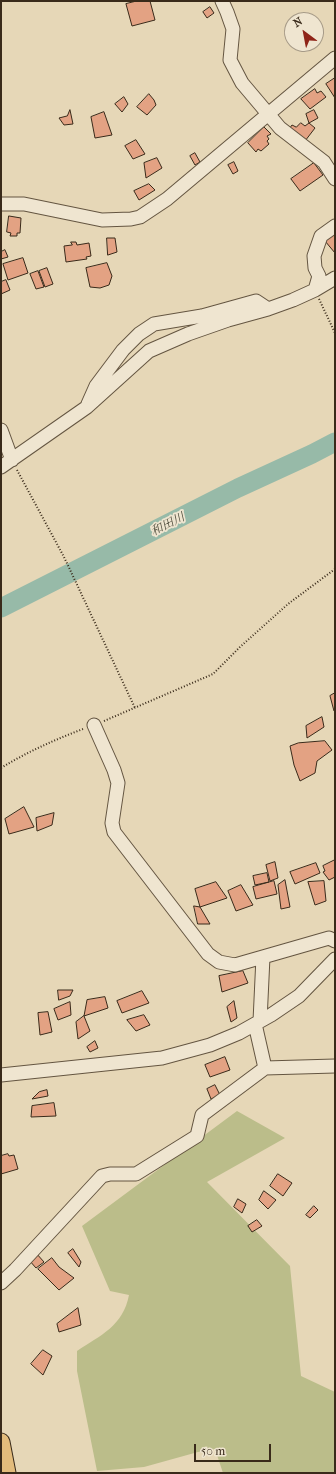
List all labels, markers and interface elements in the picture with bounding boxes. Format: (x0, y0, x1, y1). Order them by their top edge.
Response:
north arrow (284, 12, 324, 52)
text: N (291, 15, 305, 30)
water label: 和田川 (149, 510, 187, 540)
scale bar (196, 1436, 273, 1462)
text: 50 m (201, 1444, 225, 1458)

